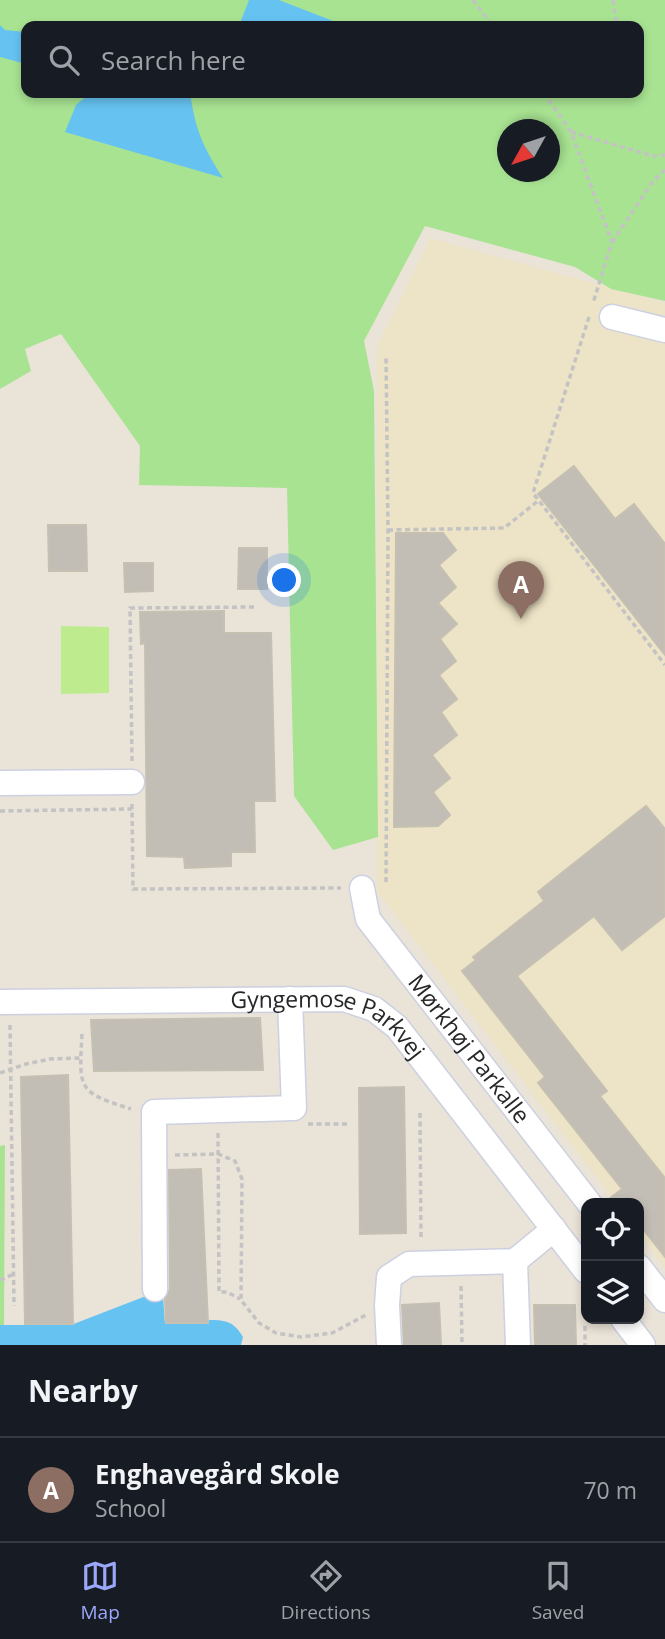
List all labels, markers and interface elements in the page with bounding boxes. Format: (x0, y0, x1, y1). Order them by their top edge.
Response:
search box (21, 21, 644, 98)
icon: search (45, 41, 83, 79)
text: Search here (101, 42, 246, 78)
north arrow (497, 119, 560, 182)
pin: A (498, 561, 544, 619)
your location (267, 563, 301, 597)
street label: Mørkhøj Parkalle (401, 967, 538, 1129)
street label: Gyngemose Parkvej (230, 982, 433, 1065)
map controls (581, 1198, 644, 1324)
button: locate (581, 1198, 644, 1261)
button: layers (581, 1261, 644, 1324)
text: Nearby (28, 1370, 138, 1411)
text: Enghavegård Skole (95, 1456, 340, 1492)
text: A (43, 1474, 59, 1506)
text: 70 m (583, 1474, 637, 1506)
text: School (95, 1492, 166, 1524)
tab: Map (81, 1557, 120, 1625)
tab: Directions (281, 1557, 371, 1625)
tab: Saved (532, 1557, 584, 1625)

